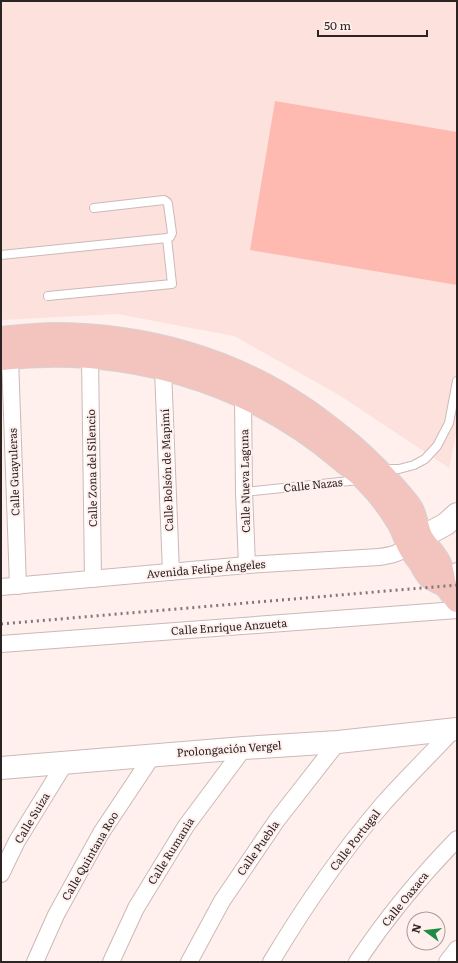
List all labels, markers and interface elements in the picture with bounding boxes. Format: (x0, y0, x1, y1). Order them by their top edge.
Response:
scale bar (318, 12, 427, 38)
text: 50 m (324, 16, 351, 34)
street label: Calle Bolsón de Mapimí (156, 408, 176, 532)
street label: Calle Zona del Silencio (82, 409, 100, 527)
street label: Calle Guayuleras (3, 428, 23, 516)
street label: Calle Nueva Laguna (235, 429, 253, 533)
street label: Calle Nazas (283, 473, 343, 495)
street label: Avenida Felipe Ángeles (146, 555, 266, 581)
street label: Calle Enrique Anzueta (170, 614, 288, 638)
street label: Prolongación Vergel (176, 736, 282, 760)
street label: Calle Suiza (10, 789, 53, 846)
street label: Calle Portugal (325, 805, 383, 873)
street label: Calle Quintana Roo (57, 808, 121, 903)
street label: Calle Rumania (143, 814, 197, 887)
street label: Calle Puebla (232, 817, 282, 878)
street label: Calle Oaxaca (377, 867, 431, 929)
north arrow (406, 911, 446, 951)
text: N (406, 922, 424, 935)

